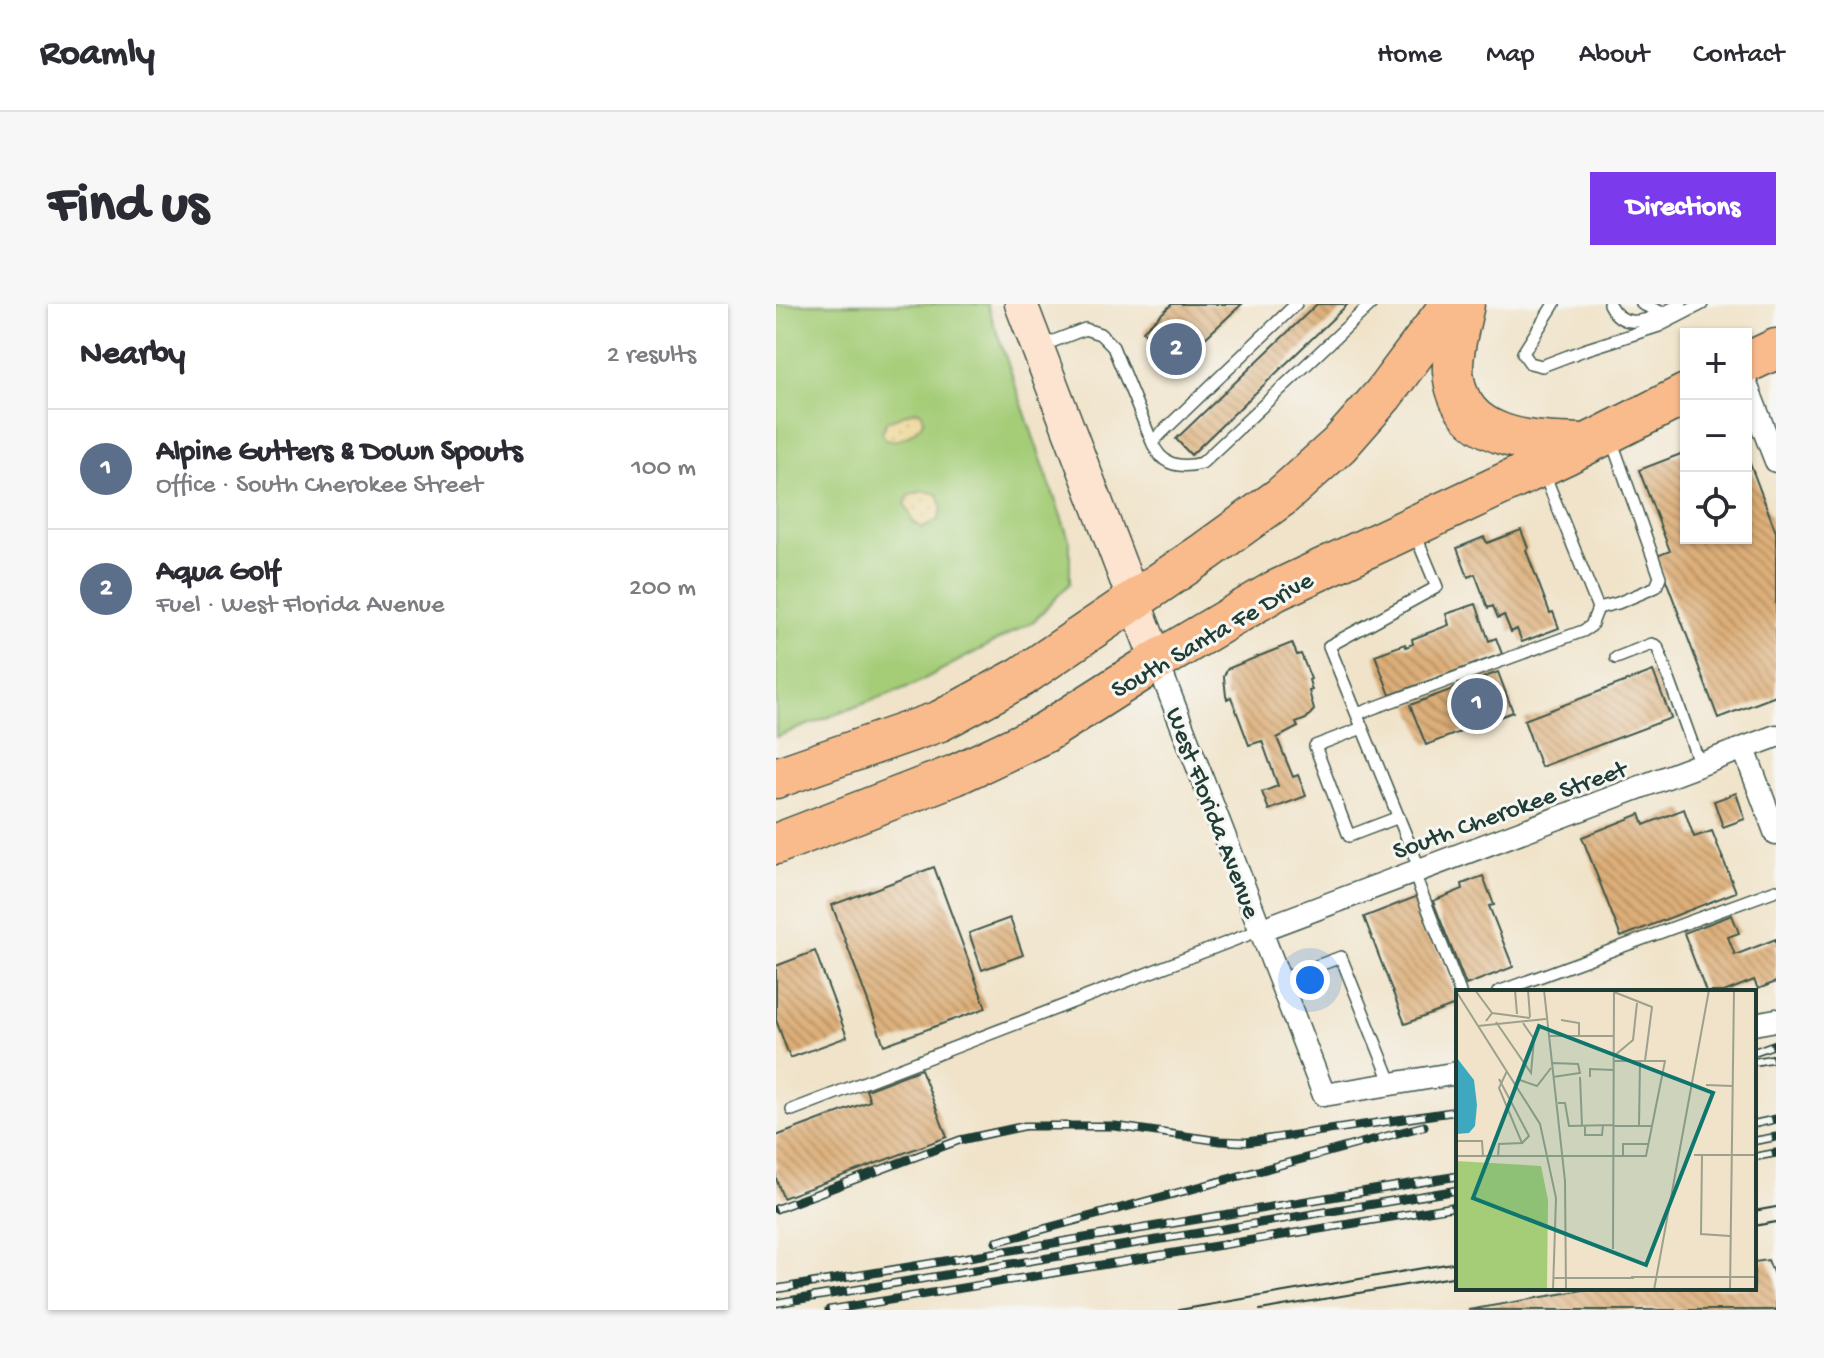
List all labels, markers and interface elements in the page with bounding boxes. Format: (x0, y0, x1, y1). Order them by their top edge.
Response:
text: Roamly (40, 33, 155, 77)
text: Home (1377, 39, 1442, 72)
text: Map (1486, 39, 1535, 72)
text: About (1579, 39, 1649, 72)
text: Contact (1693, 39, 1784, 72)
button: Directions (1590, 172, 1776, 245)
text: Find us (48, 175, 208, 241)
pin: 2 (1150, 319, 1202, 379)
map controls (1680, 328, 1752, 544)
button: + (1680, 328, 1752, 400)
text: Nearby (80, 336, 185, 376)
text: 2 results (607, 341, 696, 372)
button: − (1680, 400, 1752, 472)
text: Alpine Gutters & Down Spouts (156, 436, 522, 471)
text: 1 (101, 454, 111, 485)
text: 100 m (631, 454, 696, 485)
text: Office · South Cherokee Street (156, 471, 483, 502)
button: locate (1680, 472, 1752, 544)
text: Aqua Golf (156, 556, 280, 591)
street label: South Santa Fe Drive (1107, 566, 1320, 707)
text: 2 (100, 574, 112, 605)
text: 200 m (629, 574, 696, 605)
text: Fuel · West Florida Avenue (156, 591, 444, 622)
pin: 1 (1451, 674, 1503, 734)
street label: West Florida Avenue (1156, 704, 1265, 924)
street label: South Cherokee Street (1389, 755, 1634, 869)
your location (1290, 960, 1330, 1000)
inset map (1456, 990, 1756, 1290)

